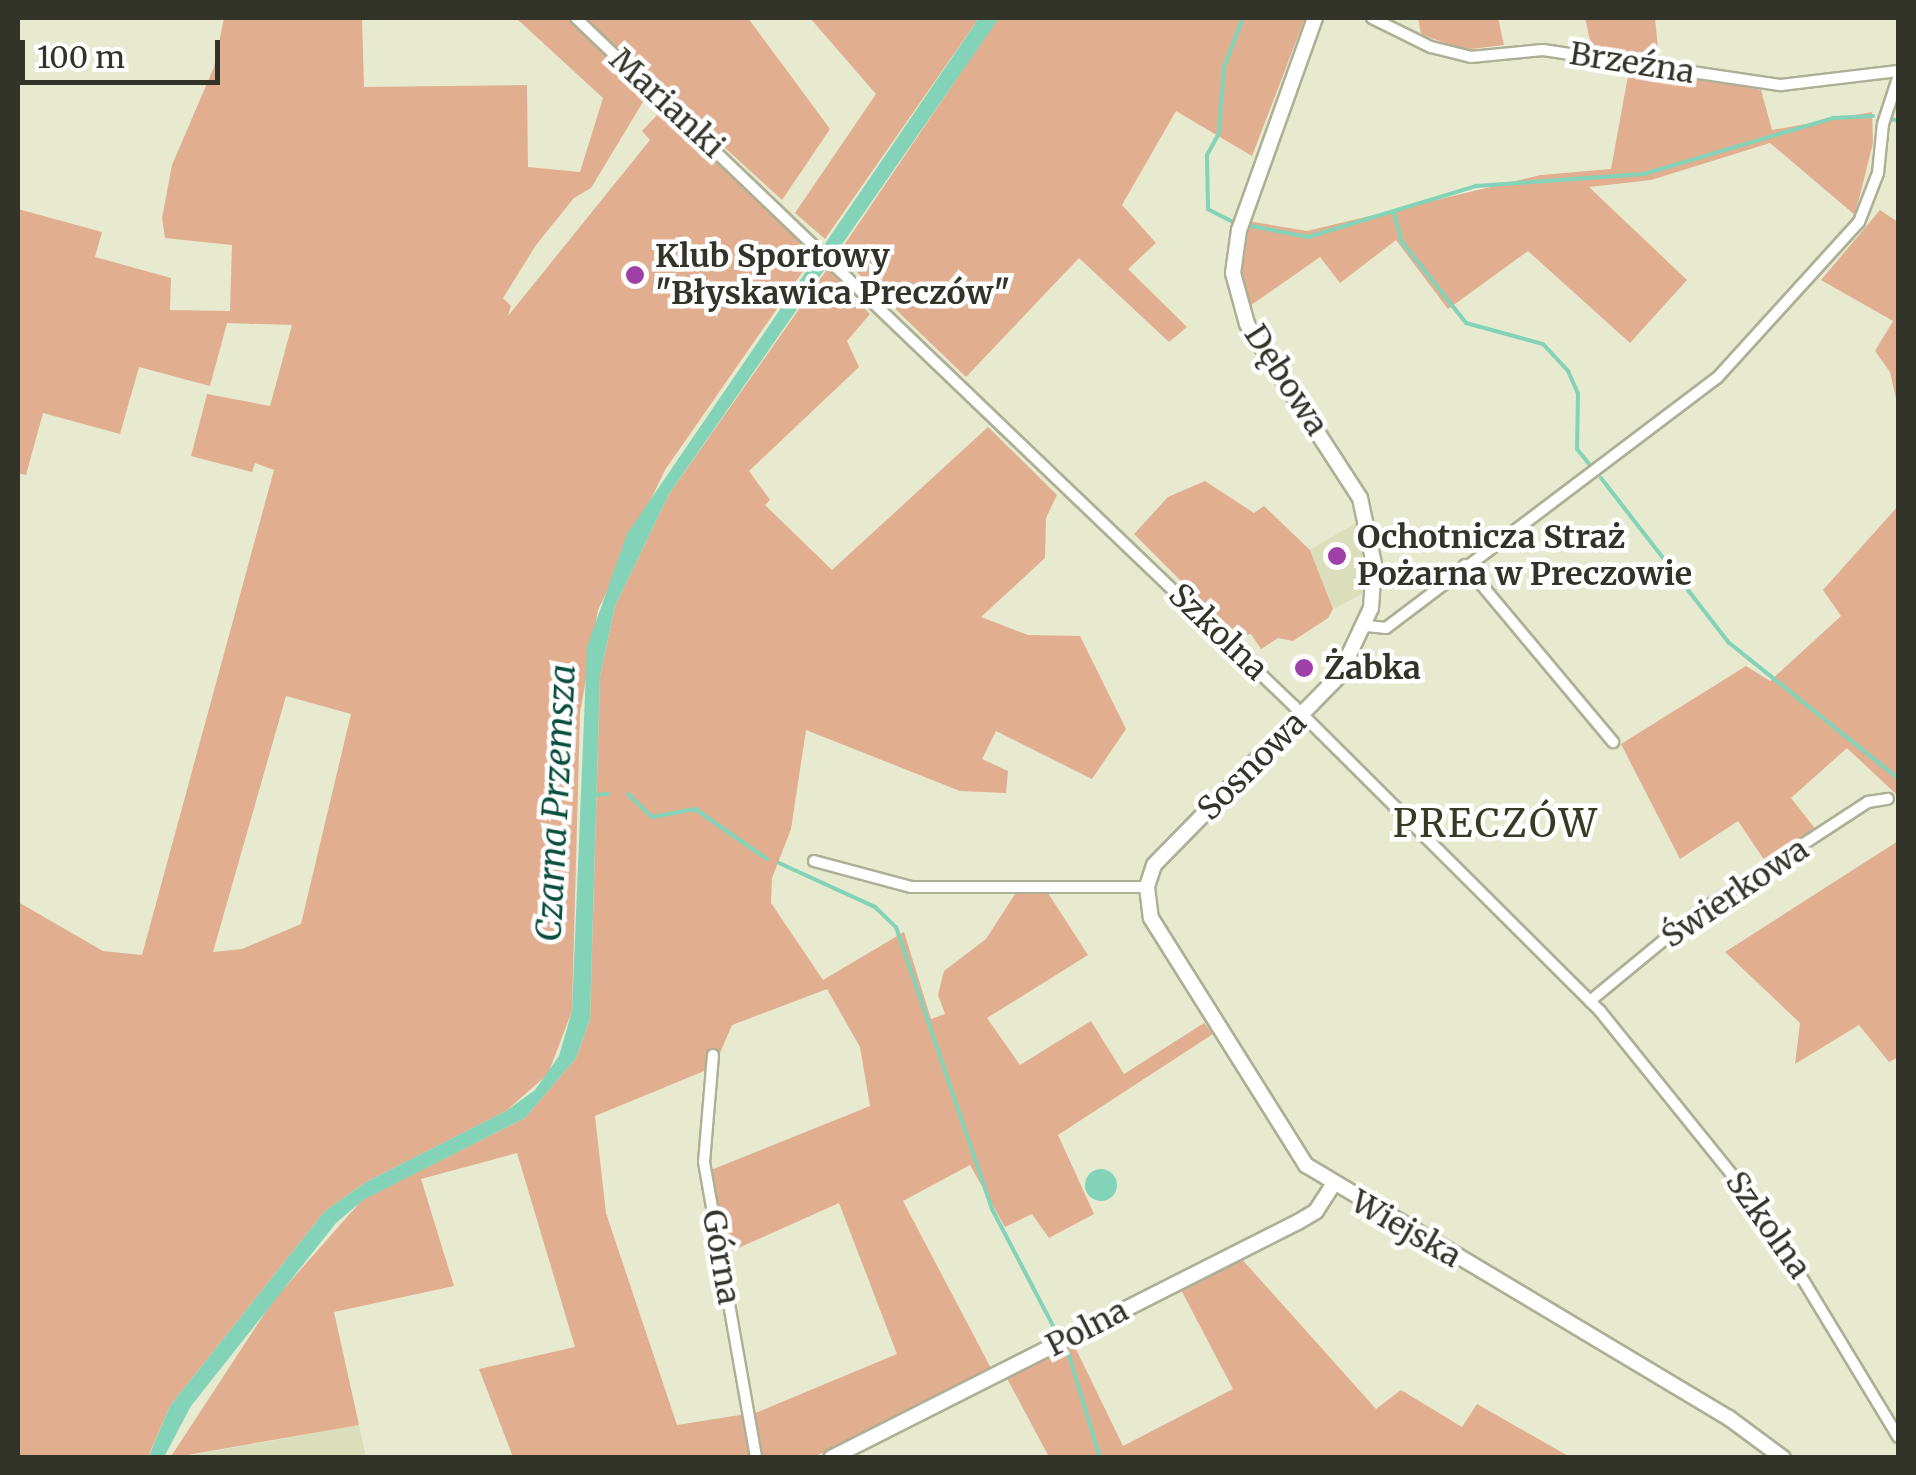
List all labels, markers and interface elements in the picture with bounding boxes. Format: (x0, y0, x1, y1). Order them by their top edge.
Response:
scale bar (25, 20, 225, 82)
street label: Brzeźna (1567, 34, 1697, 92)
text: 100 m (37, 38, 125, 76)
street label: Marianki (602, 40, 732, 166)
place label: Klub Sportowy "Błyskawica Preczów" (655, 238, 1010, 313)
marker: Klub Sportowy "Błyskawica Preczów" (624, 264, 646, 286)
street label: Dębowa (1236, 318, 1336, 442)
place label: Ochotnicza Straż Pożarna w Preczowie (1357, 519, 1692, 594)
marker: Ochotnicza Straż Pożarna w Preczowie (1326, 545, 1348, 567)
street label: Szkolna (1161, 576, 1275, 688)
place label: Żabka (1324, 649, 1421, 687)
marker: Żabka (1293, 657, 1315, 679)
water label: Czarna Przemsza (528, 663, 584, 943)
street label: Sosnowa (1190, 704, 1314, 828)
district label: PRECZÓW (1393, 801, 1599, 847)
street label: Świerkowa (1654, 830, 1816, 956)
street label: Szkolna (1717, 1164, 1819, 1286)
street label: Wiejska (1344, 1182, 1468, 1276)
street label: Górna (694, 1207, 748, 1307)
street label: Polna (1040, 1291, 1134, 1365)

